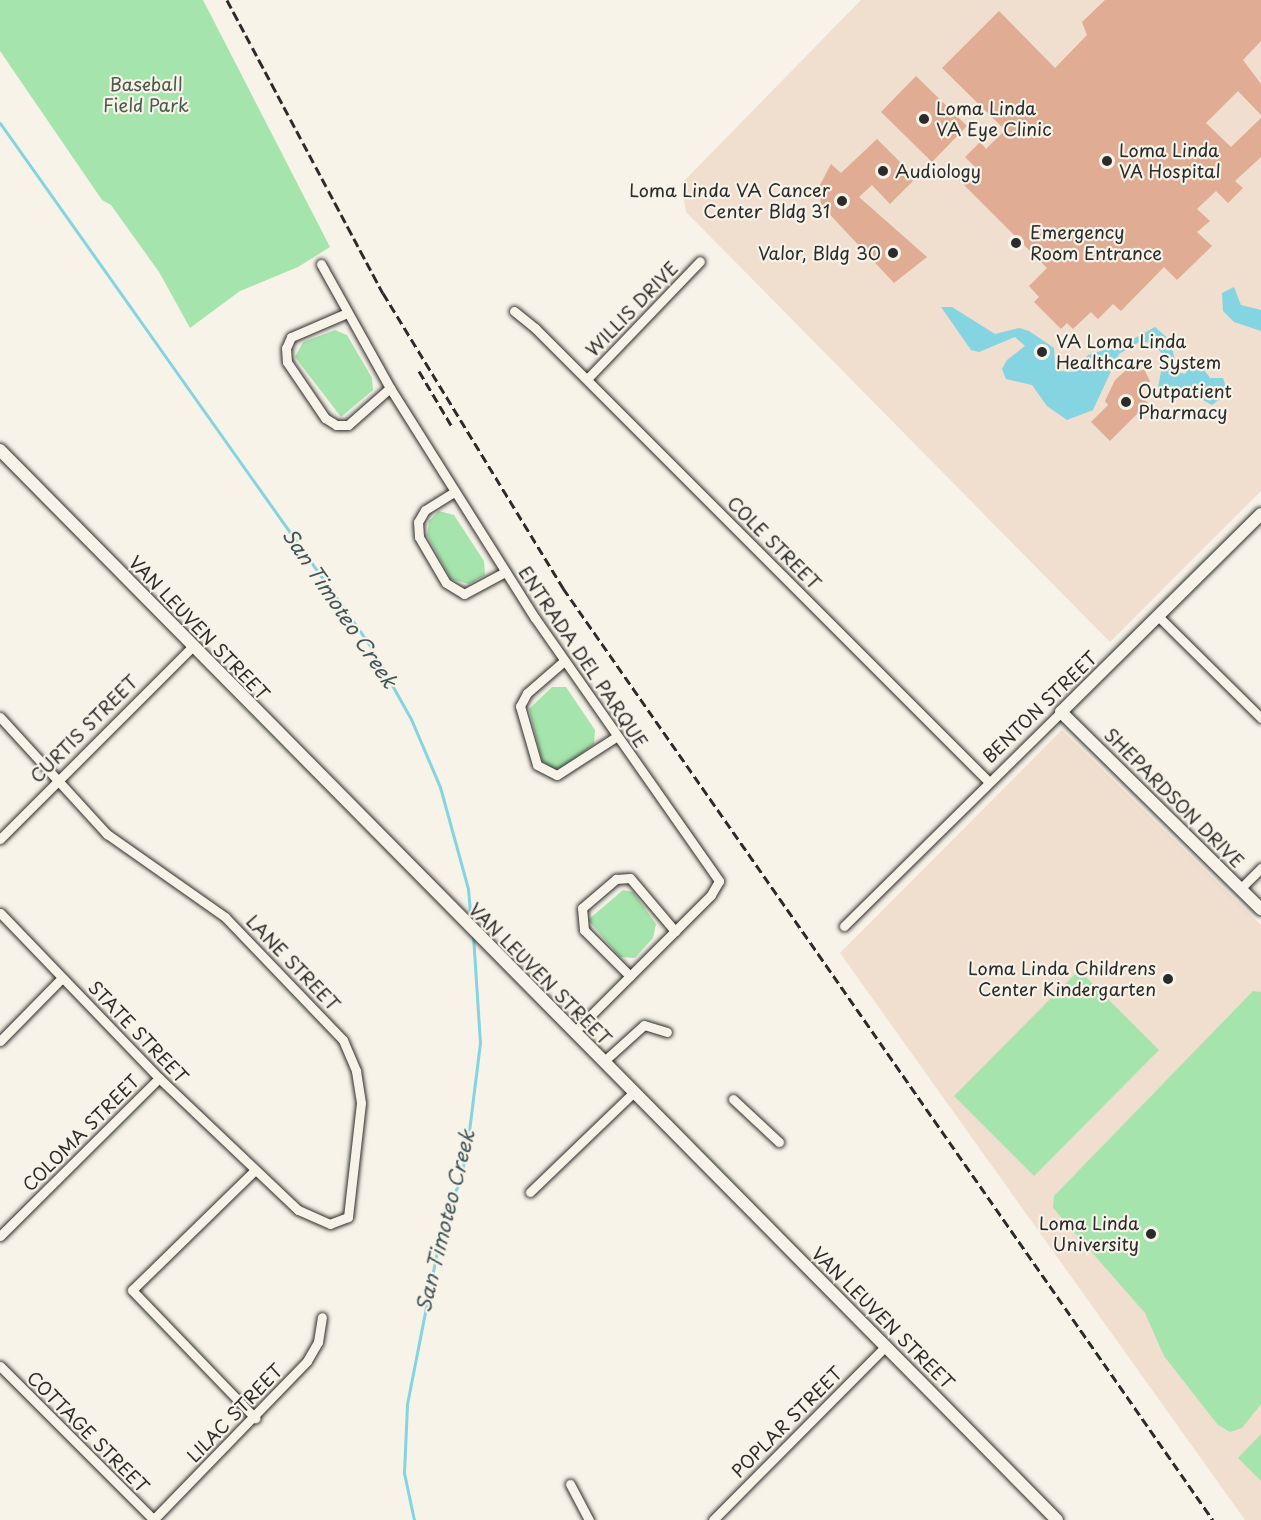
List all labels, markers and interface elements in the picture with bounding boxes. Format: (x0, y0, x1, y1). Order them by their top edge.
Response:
park label: Baseball Field Park (103, 74, 189, 116)
place label: Loma Linda VA Eye Clinic (936, 98, 1052, 140)
marker: Loma Linda VA Eye Clinic (917, 112, 931, 126)
place label: Loma Linda VA Hospital (1119, 140, 1222, 182)
marker: Loma Linda VA Hospital (1100, 154, 1114, 168)
place label: Audiology (895, 160, 981, 182)
marker: Audiology (876, 164, 890, 178)
place label: Loma Linda VA Cancer Center Bldg 31 (631, 180, 830, 222)
marker: Loma Linda VA Cancer Center Bldg 31 (835, 194, 849, 208)
place label: Emergency Room Entrance (1030, 222, 1162, 264)
marker: Emergency Room Entrance (1007, 234, 1025, 252)
place label: Valor, Bldg 30 (758, 242, 881, 264)
marker: Valor, Bldg 30 (886, 246, 900, 260)
street label: WILLIS DRIVE (581, 257, 683, 361)
place label: VA Loma Linda Healthcare System (1056, 331, 1221, 374)
marker: VA Loma Linda Healthcare System (1033, 343, 1051, 361)
place label: Outpatient Pharmacy (1138, 381, 1232, 424)
marker: Outpatient Pharmacy (1119, 395, 1133, 409)
street label: COLE STREET (722, 491, 826, 595)
water label: San Timoteo Creek (278, 524, 402, 692)
street label: VAN LEUVEN STREET (124, 551, 274, 705)
street label: ENTRADA DEL PARQUE (514, 562, 652, 752)
street label: BENTON STREET (977, 646, 1103, 768)
street label: CURTIS STREET (25, 670, 143, 788)
street label: SHEPARDSON DRIVE (1100, 724, 1248, 872)
street label: VAN LEUVEN STREET (464, 898, 616, 1050)
street label: LANE STREET (242, 910, 344, 1016)
place label: Loma Linda Childrens Center Kindergarten (969, 958, 1156, 1000)
marker: Loma Linda Childrens Center Kindergarten (1161, 972, 1175, 986)
street label: STATE STREET (83, 976, 193, 1088)
street label: COLOMA STREET (18, 1070, 144, 1196)
water label: San Timoteo Creek (411, 1128, 479, 1314)
place label: Loma Linda University (1039, 1213, 1139, 1256)
marker: Loma Linda University (1144, 1227, 1158, 1241)
street label: VAN LEUVEN STREET (807, 1242, 959, 1394)
street label: LILAC STREET (182, 1359, 288, 1467)
street label: POPLAR STREET (726, 1361, 848, 1483)
street label: COTTAGE STREET (22, 1366, 154, 1498)

